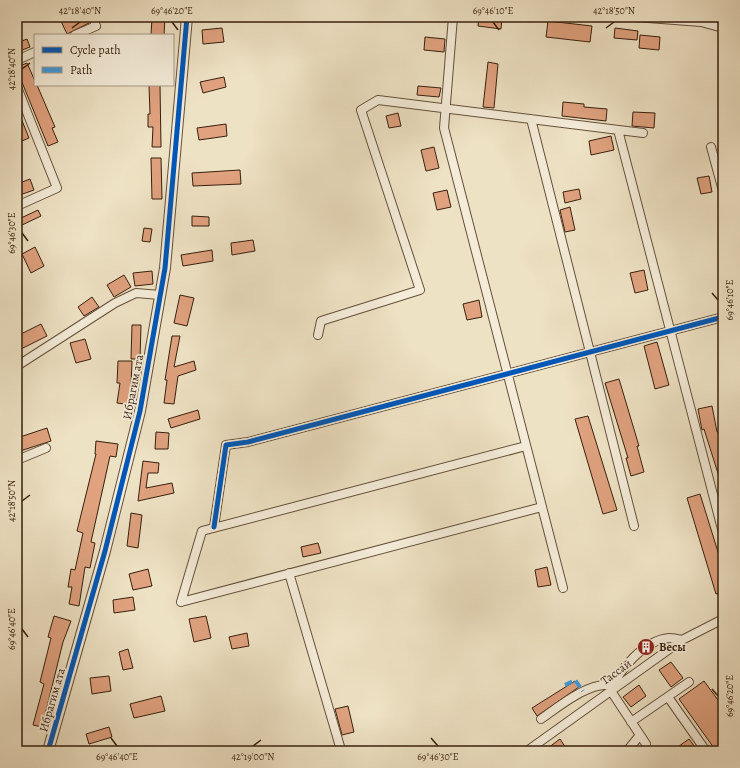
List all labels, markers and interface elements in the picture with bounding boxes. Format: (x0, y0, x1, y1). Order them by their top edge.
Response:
text: 42°18'40"N (59, 4, 101, 17)
text: 69°46'20"E (151, 4, 193, 17)
text: 69°46'10"E (473, 4, 513, 17)
text: 42°18'50"N (593, 4, 635, 17)
legend (34, 34, 174, 86)
text: Cycle path (70, 42, 121, 58)
text: 42°18'40"N (5, 48, 18, 90)
text: Path (70, 62, 93, 78)
text: 69°46'30"E (5, 212, 18, 254)
text: 69°46'10"E (723, 280, 736, 320)
street label: Ибрагим ата (119, 353, 147, 421)
text: 42°18'50"N (5, 480, 18, 522)
text: 69°46'40"E (5, 608, 18, 650)
building icon: Весы (636, 637, 656, 657)
place label: Весы (659, 639, 686, 655)
street label: Тассай (597, 655, 635, 689)
street label: Ибрагим ата (35, 666, 69, 734)
text: 69°46'20"E (723, 675, 736, 717)
text: 69°46'40"E (96, 750, 138, 763)
text: 42°19'00"N (232, 750, 274, 763)
text: 69°46'30"E (417, 750, 459, 763)

